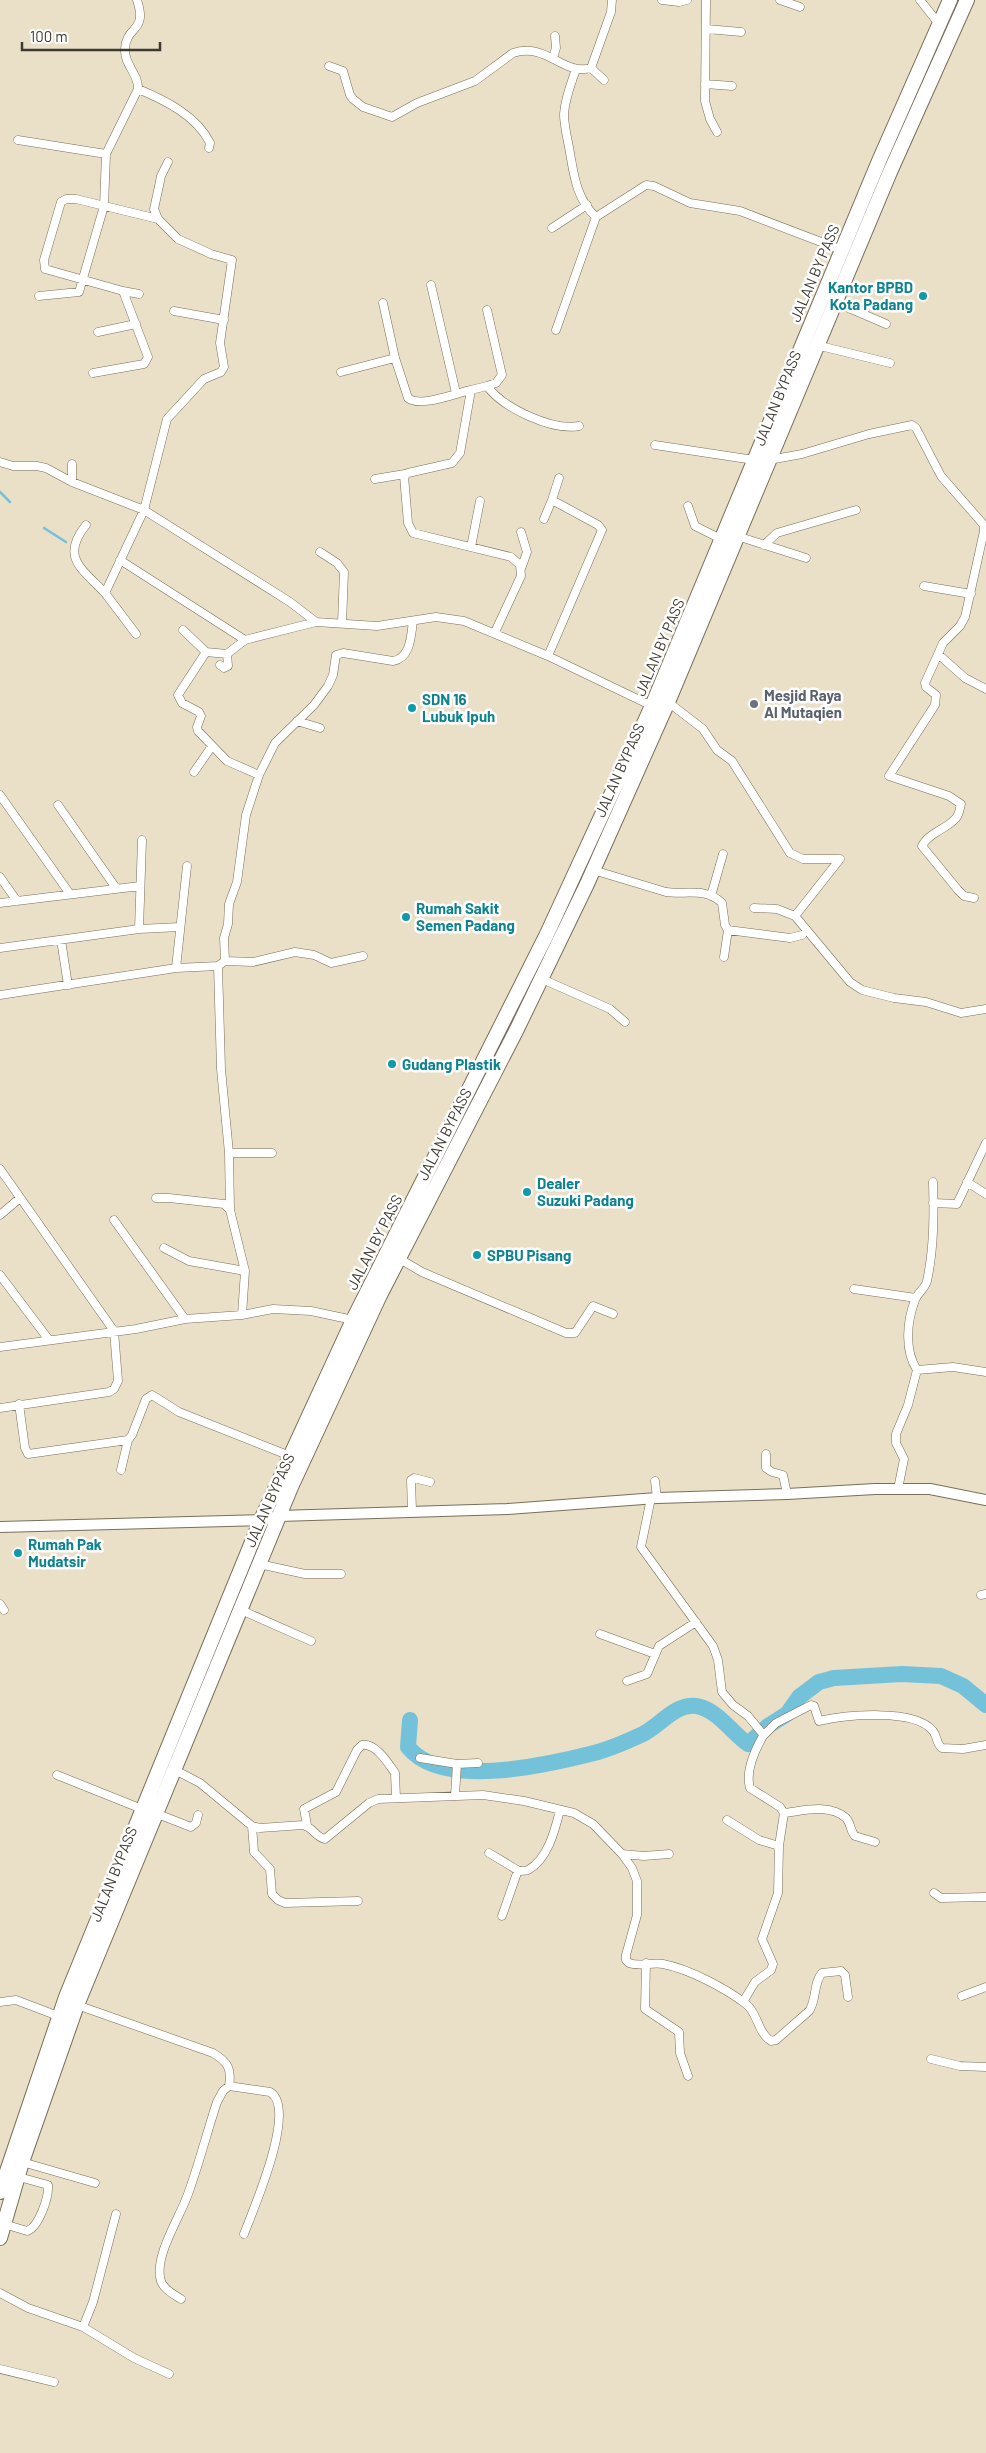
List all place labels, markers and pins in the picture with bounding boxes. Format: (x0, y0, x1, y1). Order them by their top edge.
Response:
place label: Kantor BPBD Kota Padang (828, 278, 913, 313)
marker: Kantor BPBD Kota Padang (917, 290, 929, 302)
place label: Mesjid Raya Al Mutaqien (764, 686, 842, 721)
place label: SDN 16 Lubuk Ipuh (422, 690, 495, 725)
marker: Mesjid Raya Al Mutaqien (748, 698, 760, 710)
marker: SDN 16 Lubuk Ipuh (406, 702, 418, 714)
place label: Rumah Sakit Semen Padang (416, 899, 515, 934)
marker: Rumah Sakit Semen Padang (400, 911, 412, 923)
place label: Gudang Plastik (402, 1055, 501, 1073)
marker: Gudang Plastik (386, 1058, 398, 1070)
place label: Dealer Suzuki Padang (537, 1174, 634, 1209)
marker: Dealer Suzuki Padang (521, 1186, 533, 1198)
place label: SPBU Pisang (487, 1246, 571, 1264)
marker: SPBU Pisang (471, 1249, 483, 1261)
place label: Rumah Pak Mudatsir (28, 1535, 102, 1570)
marker: Rumah Pak Mudatsir (12, 1547, 24, 1559)

